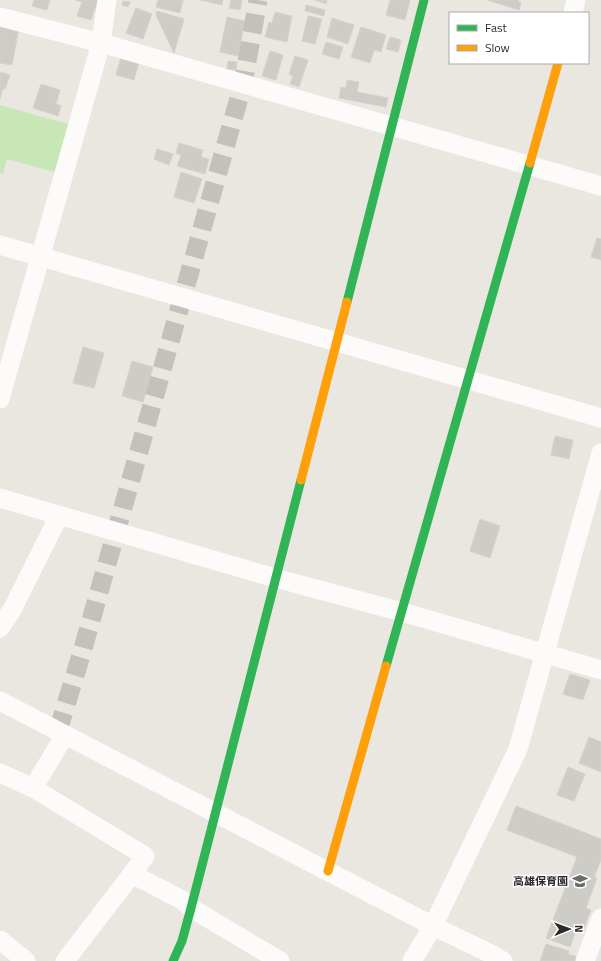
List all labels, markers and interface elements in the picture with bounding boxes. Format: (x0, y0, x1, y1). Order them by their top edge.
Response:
legend (449, 12, 589, 64)
text: Fast (485, 18, 508, 37)
text: Slow (485, 38, 510, 57)
school or university icon: 高雄保育園 (571, 872, 589, 890)
place label: 高雄保育園 (513, 873, 568, 889)
north arrow (549, 909, 589, 949)
text: N (571, 925, 587, 933)

